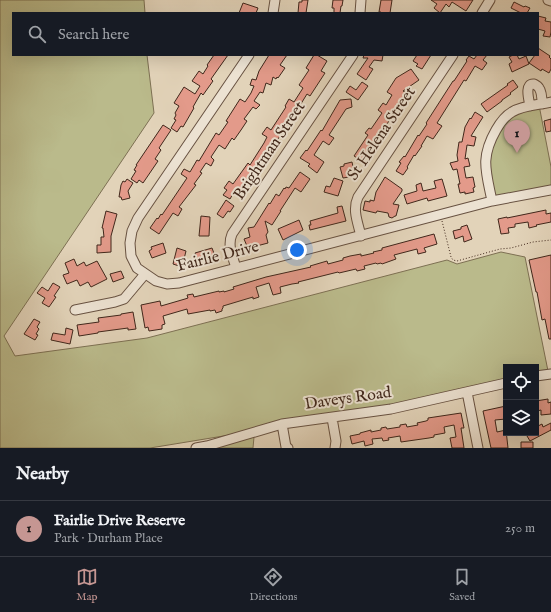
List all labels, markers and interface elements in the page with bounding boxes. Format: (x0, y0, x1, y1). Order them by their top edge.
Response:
search box (12, 12, 539, 56)
icon: search (26, 23, 48, 45)
text: Search here (58, 25, 129, 44)
street label: St Helena Street (343, 83, 421, 185)
street label: Brightman Street (230, 98, 311, 204)
pin: 1 (504, 120, 530, 153)
street label: Fairlie Drive (175, 237, 261, 277)
your location (287, 240, 307, 260)
map controls (503, 364, 539, 436)
button: locate (503, 364, 539, 400)
street label: Daveys Road (303, 383, 393, 415)
button: layers (503, 400, 539, 436)
text: Nearby (16, 464, 69, 485)
text: Fairlie Drive Reserve (54, 511, 185, 530)
text: 1 (27, 520, 31, 537)
text: 250 m (505, 520, 535, 537)
text: Park · Durham Place (54, 530, 163, 547)
tab: Map (76, 566, 98, 604)
tab: Directions (250, 566, 297, 604)
tab: Saved (449, 566, 475, 604)

